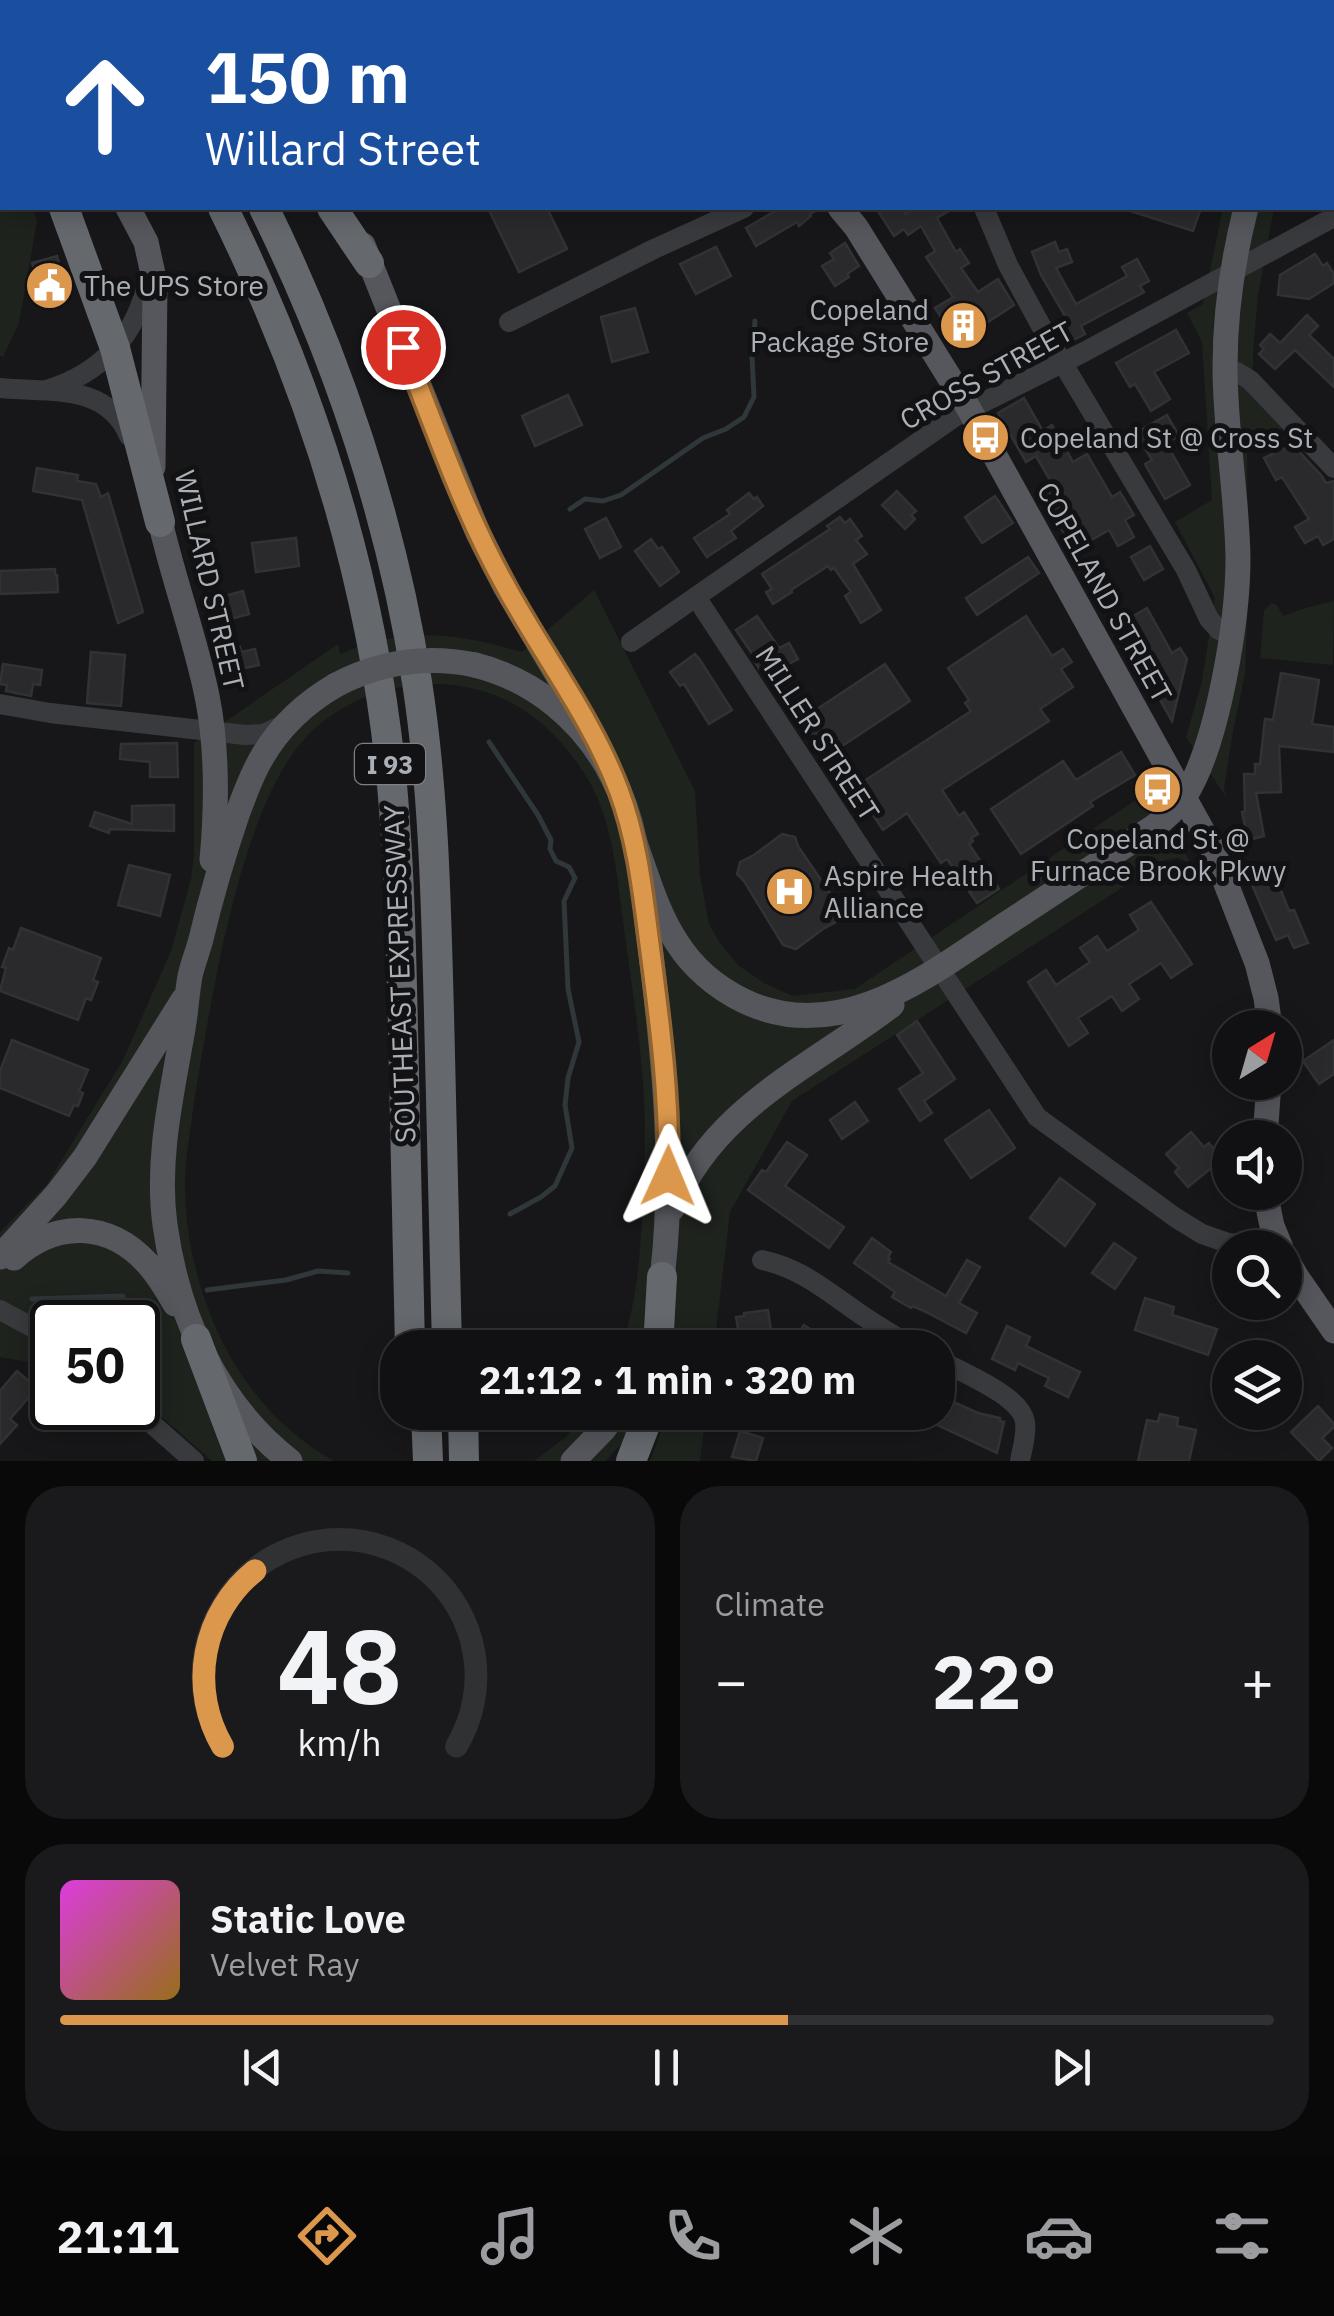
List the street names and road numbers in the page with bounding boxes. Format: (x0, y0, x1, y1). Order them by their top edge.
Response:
street label: CROSS STREET (893, 312, 1079, 438)
street label: WILLARD STREET (167, 466, 253, 694)
street label: COPELAND STREET (1029, 475, 1181, 709)
street label: MILLER STREET (748, 638, 888, 828)
road number: I 93 (355, 744, 425, 784)
street label: SOUTHEAST EXPRESSWAY (375, 804, 423, 1144)

